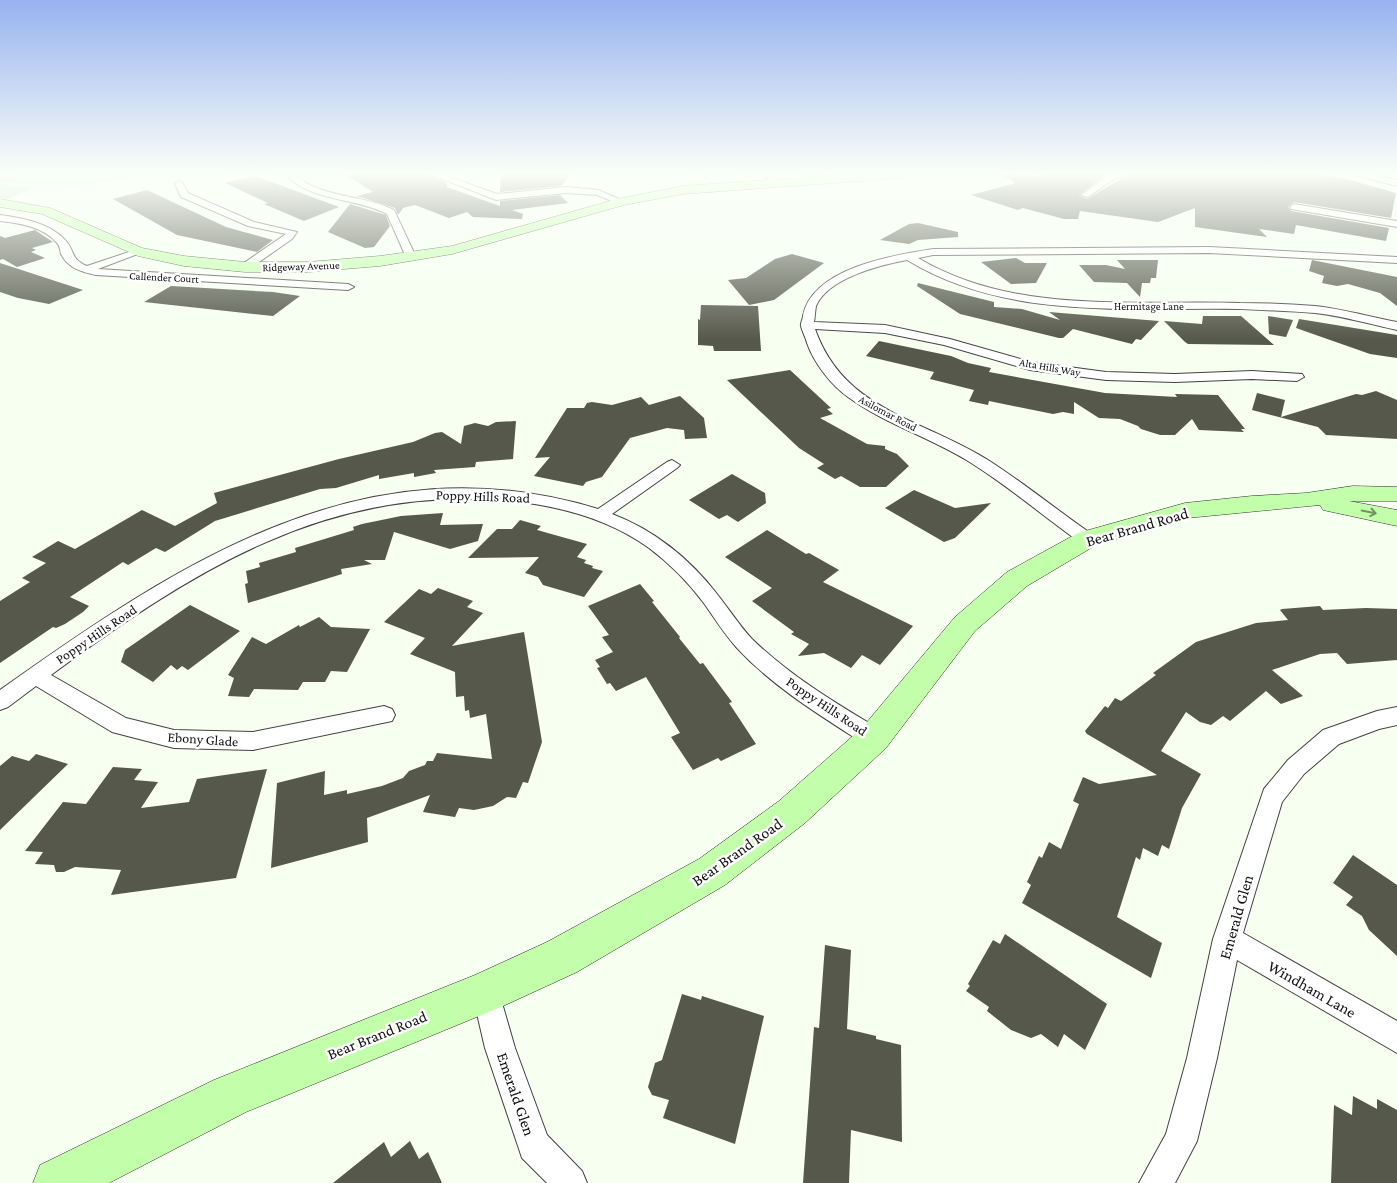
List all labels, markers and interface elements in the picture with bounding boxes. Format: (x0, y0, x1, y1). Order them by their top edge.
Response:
street label: Ridgeway Avenue (262, 259, 340, 274)
street label: Callender Court (129, 269, 200, 285)
street label: Hermitage Lane (1114, 300, 1184, 313)
street label: Alta Hills Way (1018, 356, 1082, 379)
street label: Asilomar Road (857, 393, 919, 433)
street label: Poppy Hills Road (436, 486, 531, 506)
street label: Bear Brand Road (1084, 504, 1191, 550)
one-way arrow (1360, 508, 1376, 518)
street label: Poppy Hills Road (52, 601, 140, 667)
street label: Poppy Hills Road (783, 673, 871, 739)
street label: Ebony Glade (167, 729, 239, 749)
street label: Bear Brand Road (689, 814, 786, 889)
street label: Emerald Glen (1216, 872, 1256, 961)
street label: Windham Lane (1265, 957, 1359, 1021)
street label: Bear Brand Road (325, 1007, 430, 1063)
street label: Emerald Glen (494, 1050, 538, 1138)

